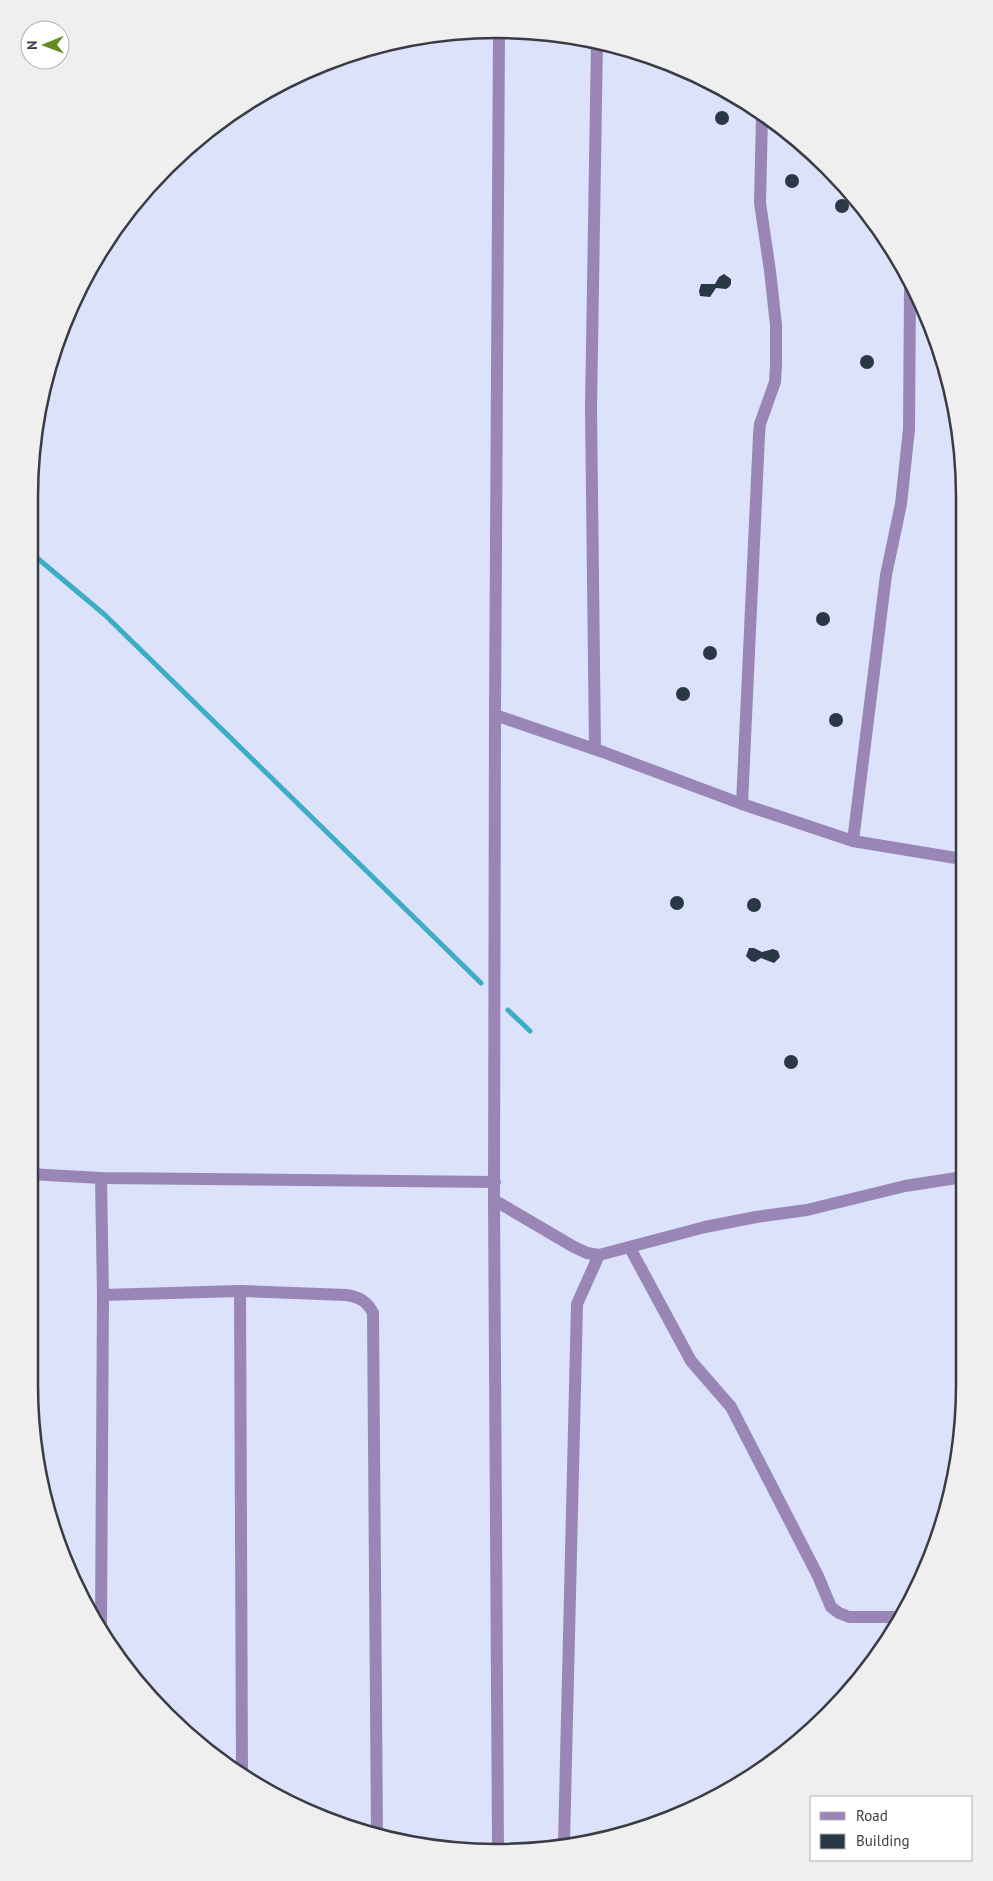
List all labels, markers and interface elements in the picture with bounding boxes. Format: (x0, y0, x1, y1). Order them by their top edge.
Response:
north arrow (20, 20, 70, 70)
text: N (23, 40, 41, 50)
legend (810, 1796, 973, 1861)
text: Road (856, 1806, 888, 1825)
text: Building (856, 1831, 910, 1850)

